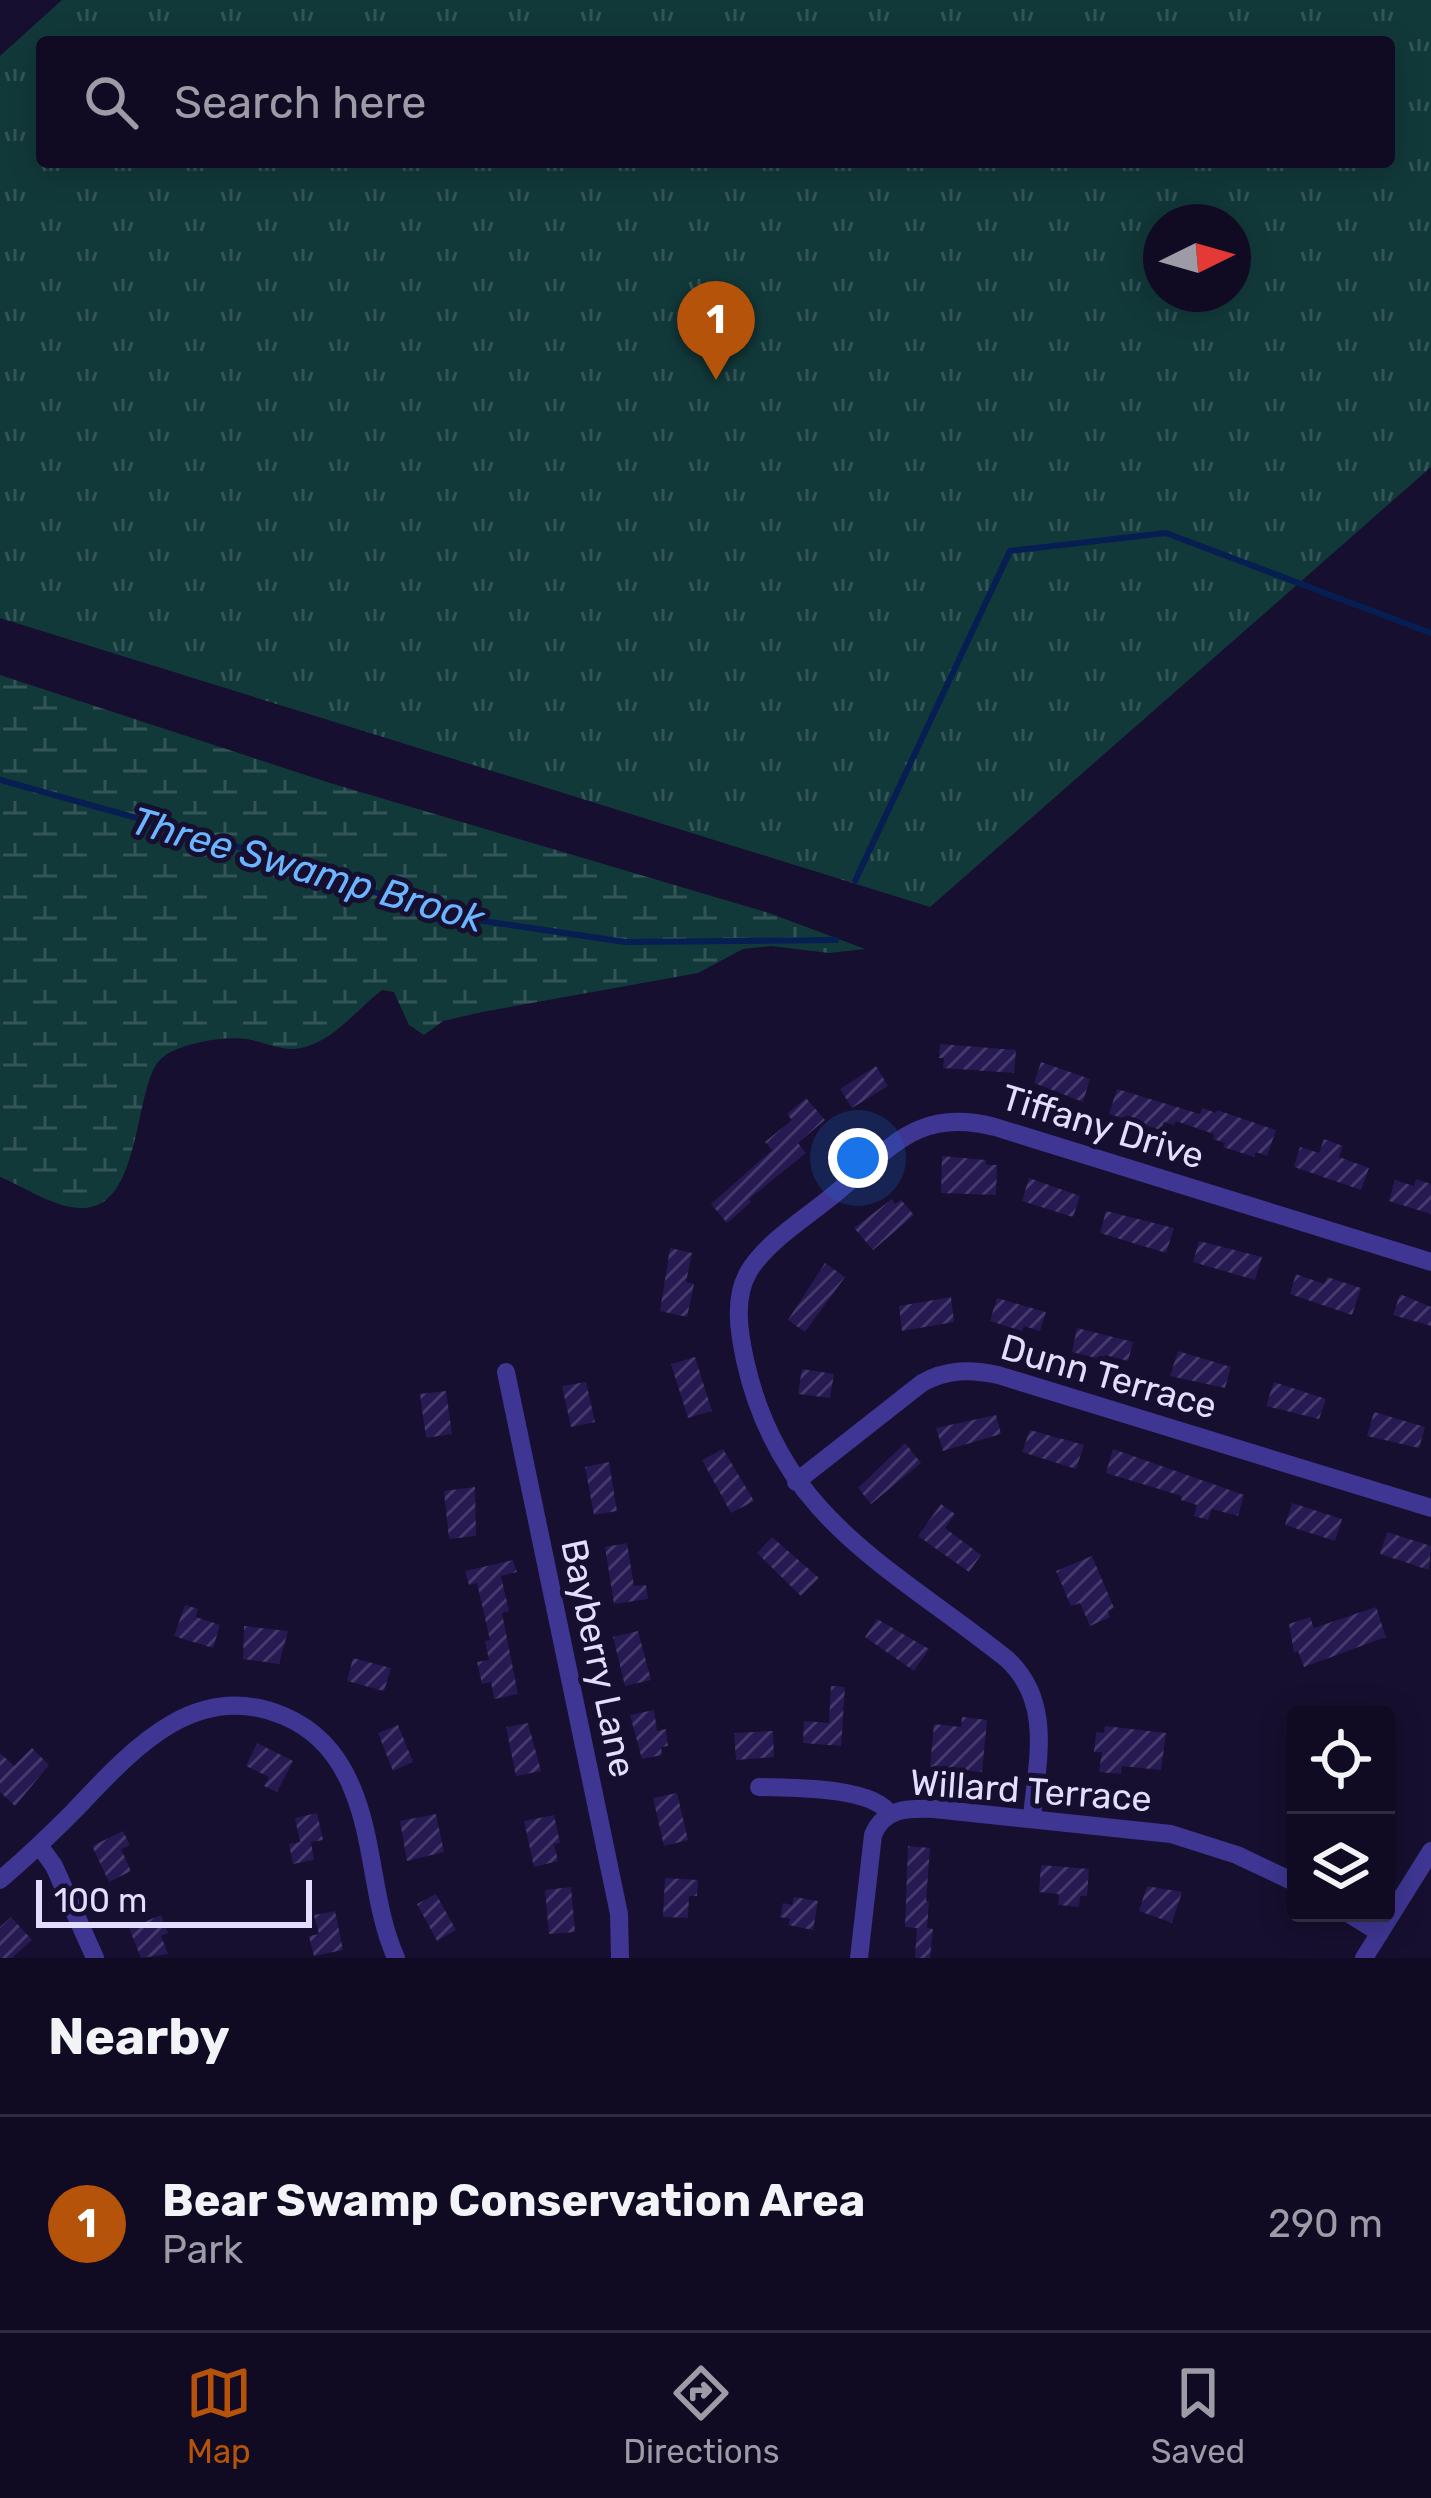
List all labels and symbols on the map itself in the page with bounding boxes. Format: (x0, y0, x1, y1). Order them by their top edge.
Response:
north arrow (1143, 204, 1251, 312)
pin: 1 (677, 281, 755, 380)
water label: Three Swamp Brook (126, 798, 490, 943)
street label: Tiffany Drive (996, 1075, 1209, 1178)
your location (828, 1128, 888, 1188)
street label: Dunn Terrace (996, 1325, 1222, 1428)
street label: Bayberry Lane (552, 1535, 645, 1781)
street label: Willard Terrace (909, 1761, 1153, 1820)
scale bar (36, 1874, 312, 1927)

